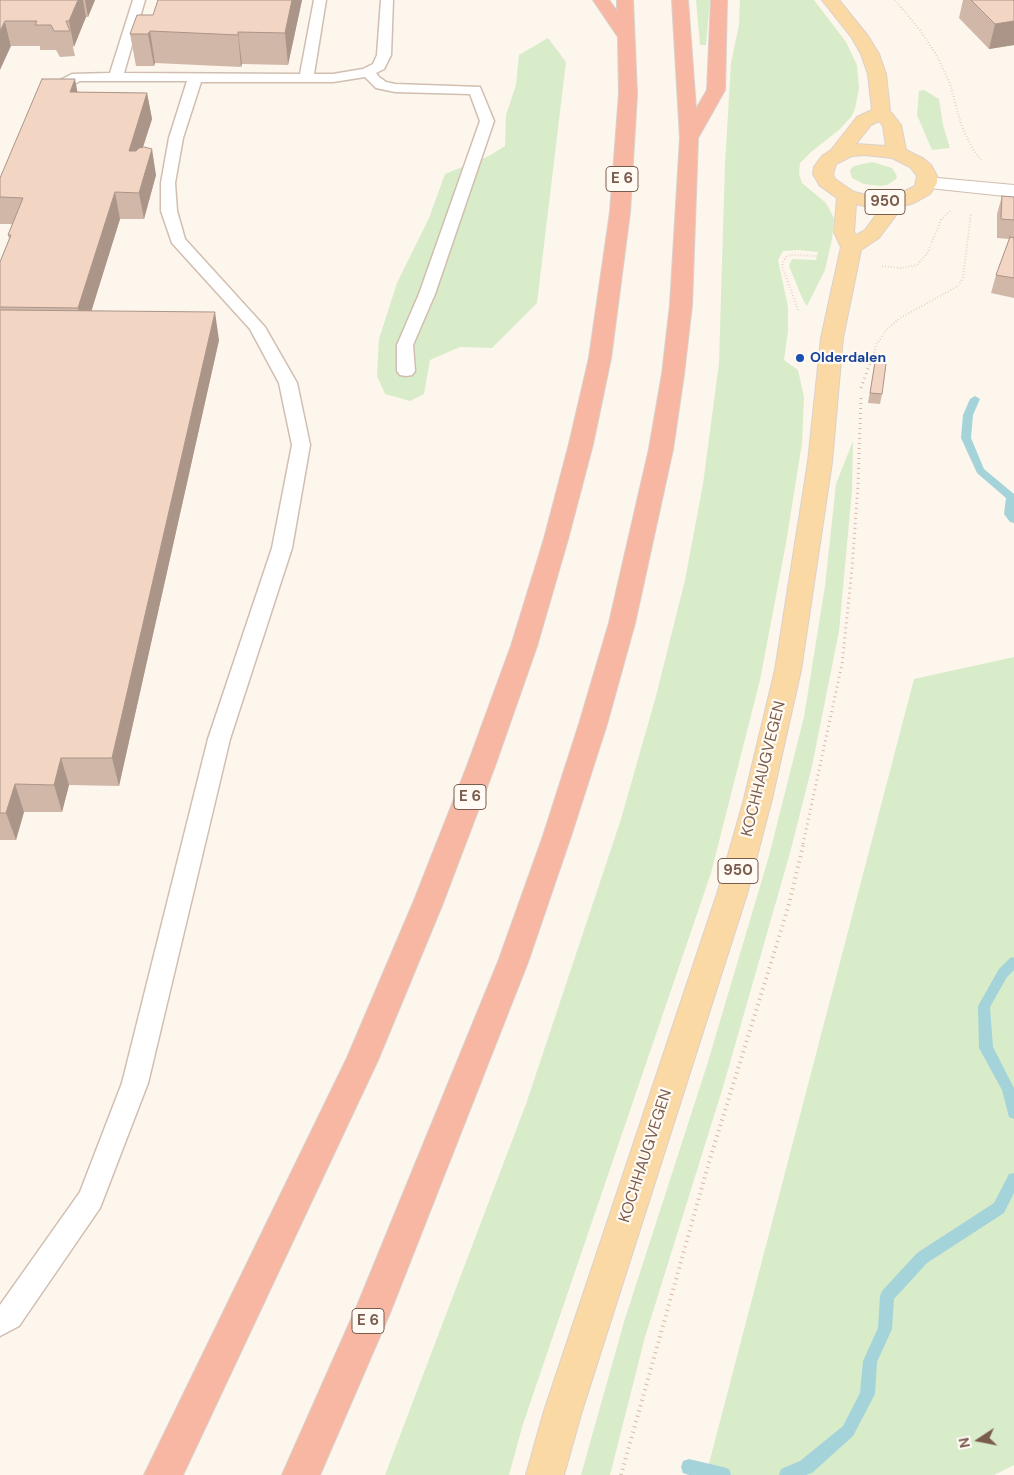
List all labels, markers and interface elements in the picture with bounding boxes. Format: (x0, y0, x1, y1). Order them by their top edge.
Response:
road number: E 6 (606, 166, 638, 192)
road number: 950 (865, 190, 905, 214)
place label: Olderdalen (810, 350, 886, 366)
marker: Olderdalen (794, 352, 806, 364)
street label: KOCHHAUGVEGEN (738, 699, 790, 839)
road number: E 6 (454, 784, 486, 810)
road number: 950 (718, 858, 758, 884)
street label: KOCHHAUGVEGEN (615, 1087, 677, 1225)
road number: E 6 (352, 1308, 384, 1334)
north arrow (954, 1415, 1004, 1465)
text: N (954, 1436, 974, 1450)

